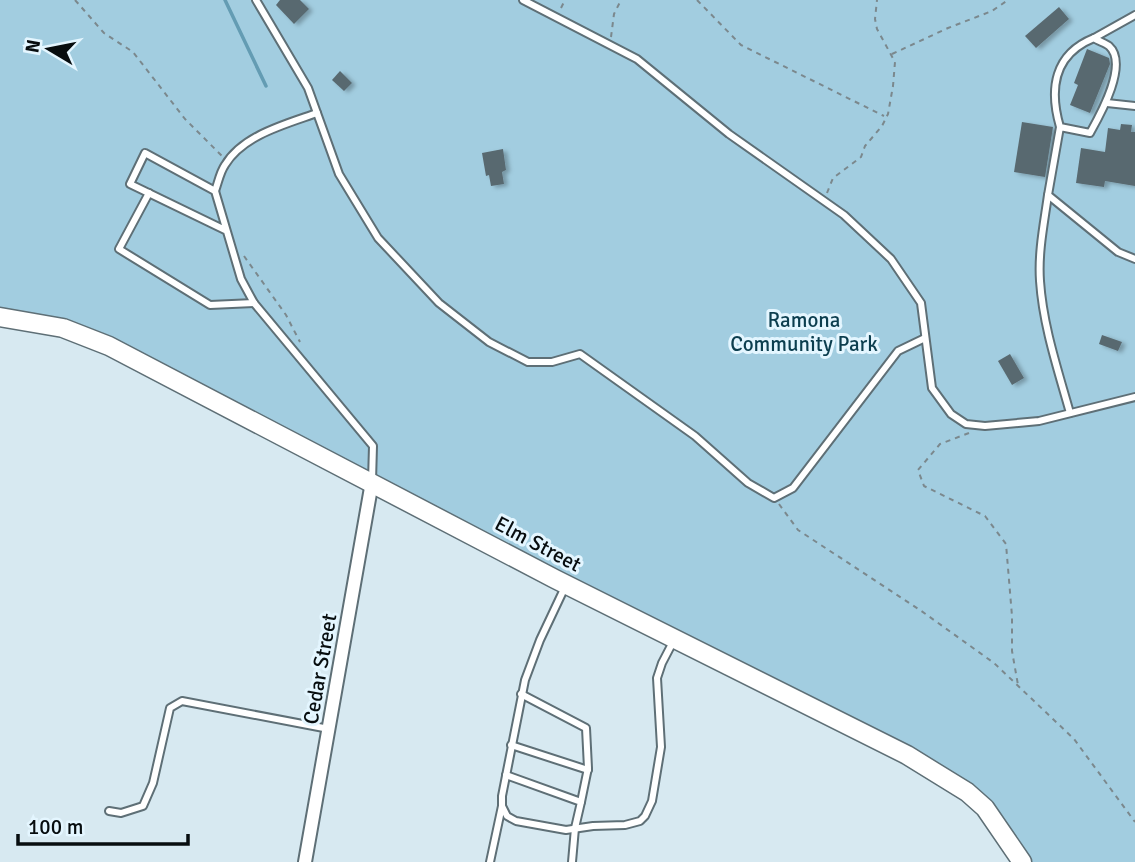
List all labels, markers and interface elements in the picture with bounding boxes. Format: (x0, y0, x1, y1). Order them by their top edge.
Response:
north arrow (14, 14, 84, 84)
text: N (20, 38, 46, 55)
park label: Ramona Community Park (730, 307, 878, 357)
street label: Elm Street (490, 510, 586, 578)
street label: Cedar Street (297, 612, 343, 726)
scale bar (18, 802, 187, 846)
text: 100 m (28, 814, 83, 840)

